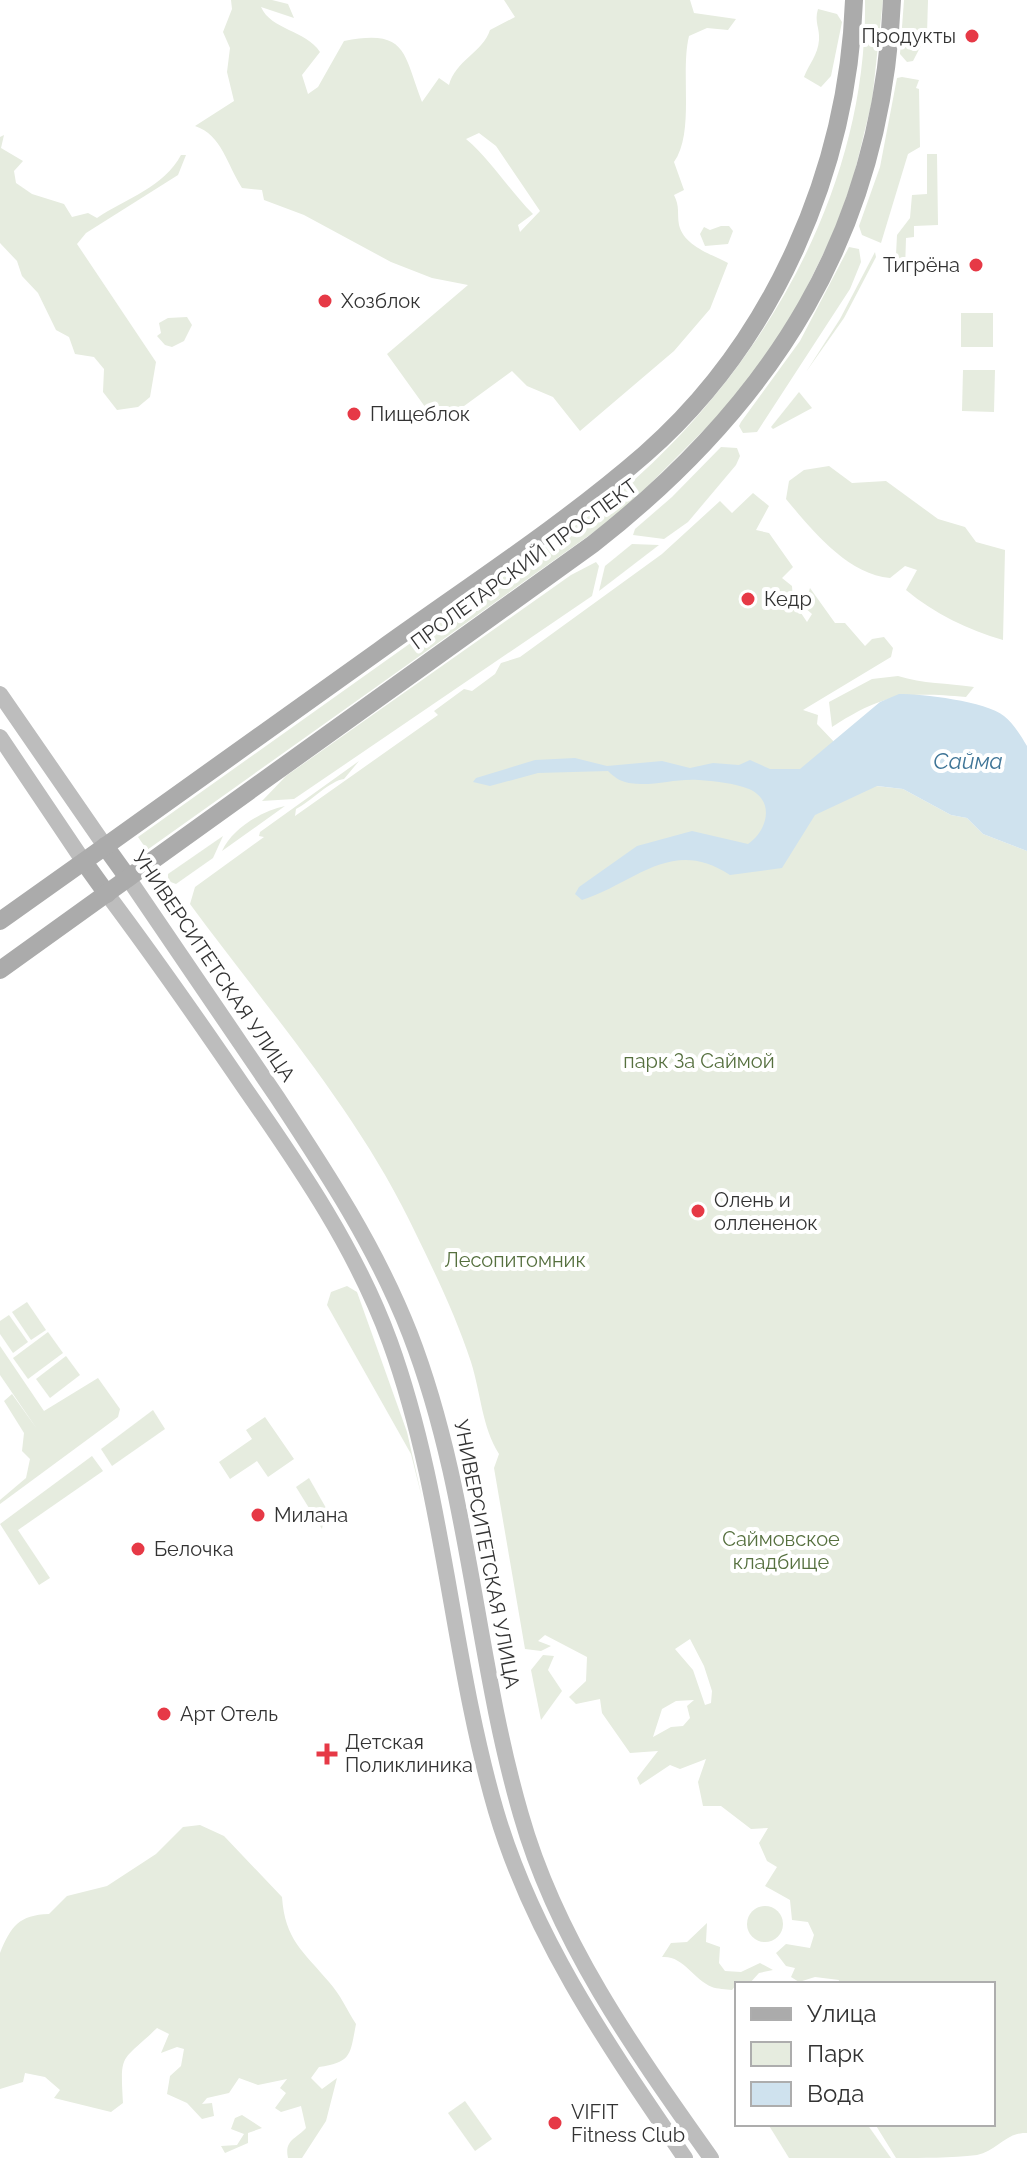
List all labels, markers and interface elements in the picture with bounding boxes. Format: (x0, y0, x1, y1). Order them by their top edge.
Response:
place label: Продукты (862, 24, 956, 48)
marker: Продукты (963, 27, 981, 45)
place label: Тигрёна (883, 253, 960, 277)
marker: Тигрёна (967, 256, 985, 274)
place label: Хозблок (341, 289, 421, 313)
marker: Хозблок (316, 292, 334, 310)
place label: Пищеблок (370, 402, 470, 426)
marker: Пищеблок (345, 405, 363, 423)
street label: ПРОЛЕТАРСКИЙ ПРОСПЕКТ (406, 474, 642, 654)
place label: Кедр (764, 587, 812, 611)
marker: Кедр (739, 590, 757, 608)
water label: Сайма (933, 748, 1003, 774)
street label: УНИВЕРСИТЕТСКАЯ УЛИЦА (128, 846, 301, 1086)
park label: парк За Саймой (623, 1049, 775, 1073)
place label: Олень и оллененок (714, 1188, 818, 1235)
marker: Олень и оллененок (689, 1202, 707, 1220)
park label: Лесопитомник (444, 1248, 586, 1272)
street label: УНИВЕРСИТЕТСКАЯ УЛИЦА (449, 1418, 525, 1691)
place label: Милана (274, 1503, 348, 1527)
marker: Милана (249, 1506, 267, 1524)
park label: Саймовское кладбище (722, 1527, 840, 1574)
place label: Белочка (154, 1537, 234, 1561)
marker: Белочка (129, 1540, 147, 1558)
place label: Арт Отель (180, 1702, 278, 1726)
marker: Арт Отель (155, 1705, 173, 1723)
place label: Детская Поликлиника (345, 1730, 473, 1777)
marker: Детская Поликлиника (316, 1743, 338, 1765)
legend (735, 1982, 995, 2126)
text: Улица (807, 1999, 877, 2028)
text: Парк (807, 2039, 865, 2068)
text: Вода (807, 2079, 864, 2108)
place label: VIFIT Fitness Club (571, 2100, 685, 2147)
marker: VIFIT Fitness Club (546, 2114, 564, 2132)

